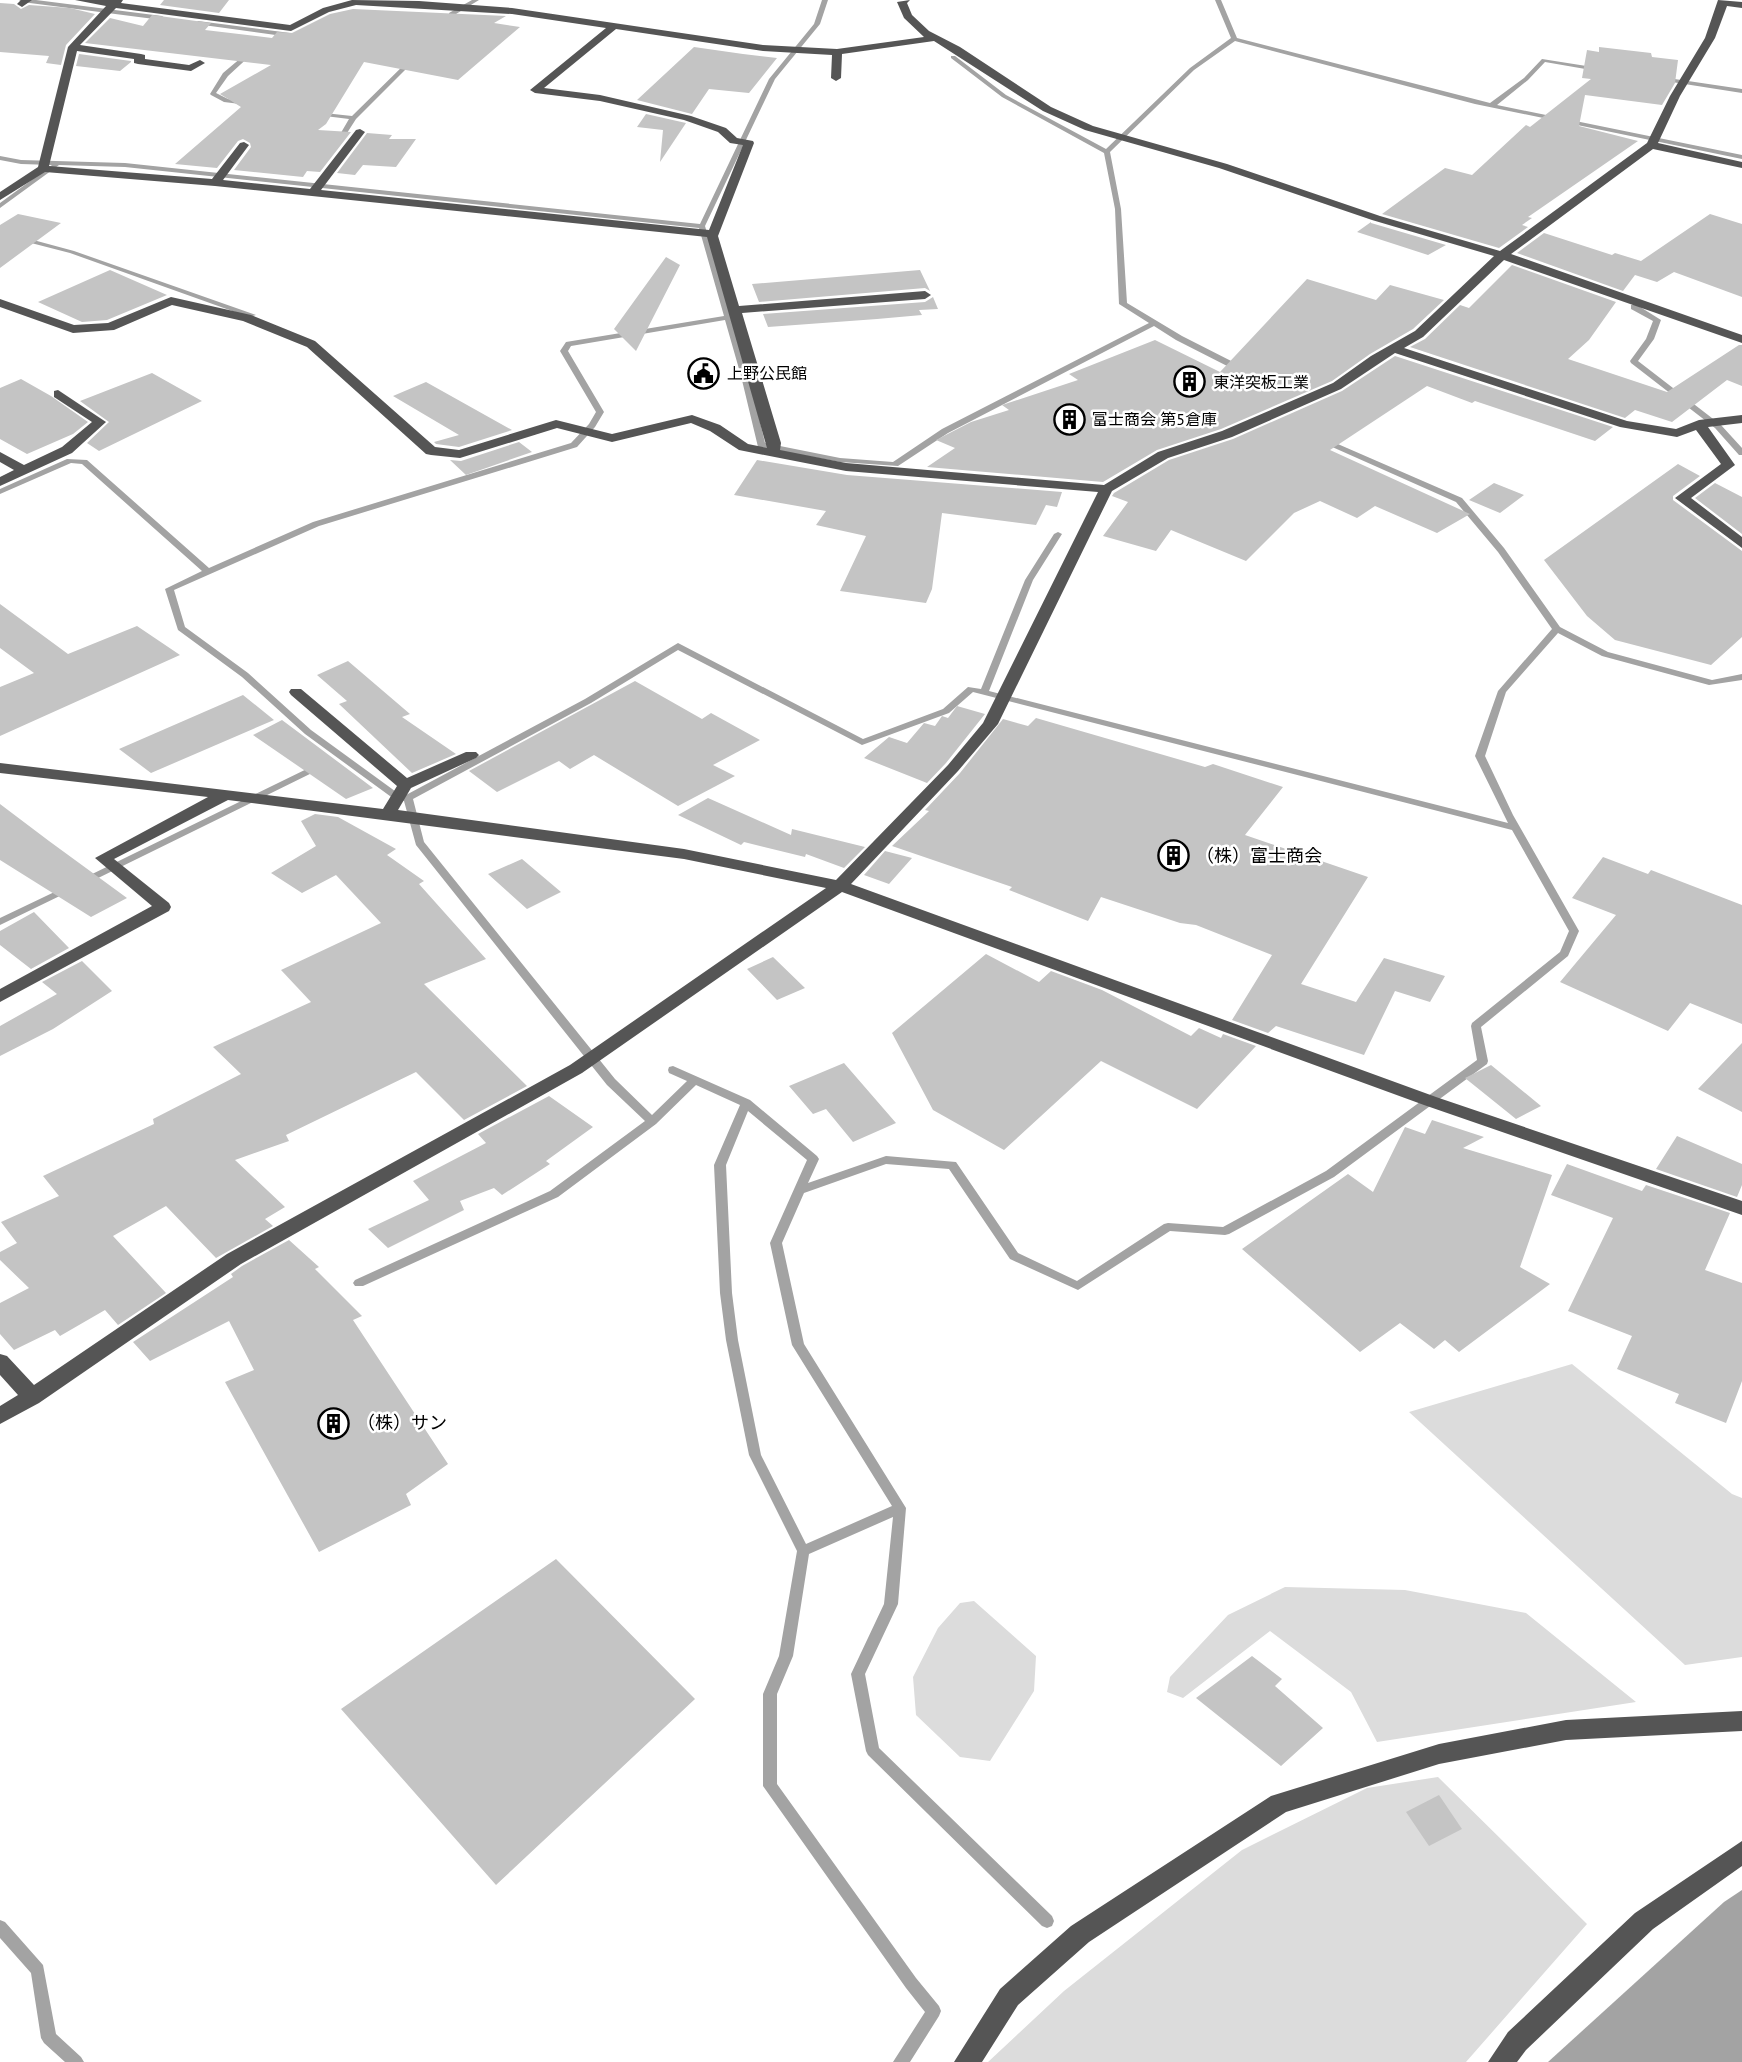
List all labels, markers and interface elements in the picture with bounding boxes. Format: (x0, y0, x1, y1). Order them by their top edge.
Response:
public building icon: 上野公民館 (687, 356, 721, 390)
place label: 上野公民館 (727, 363, 807, 383)
building icon: 東洋突板工業 (1173, 365, 1207, 399)
place label: 東洋突板工業 (1213, 372, 1309, 392)
building icon: 富士商会 第5倉庫 (1052, 402, 1086, 436)
place label: 富士商会 第5倉庫 (1092, 409, 1217, 429)
building icon: （株）富士商会 (1156, 839, 1190, 873)
place label: （株）富士商会 (1196, 844, 1322, 867)
building icon: （株）サン (317, 1406, 351, 1440)
place label: （株）サン (357, 1411, 447, 1434)

